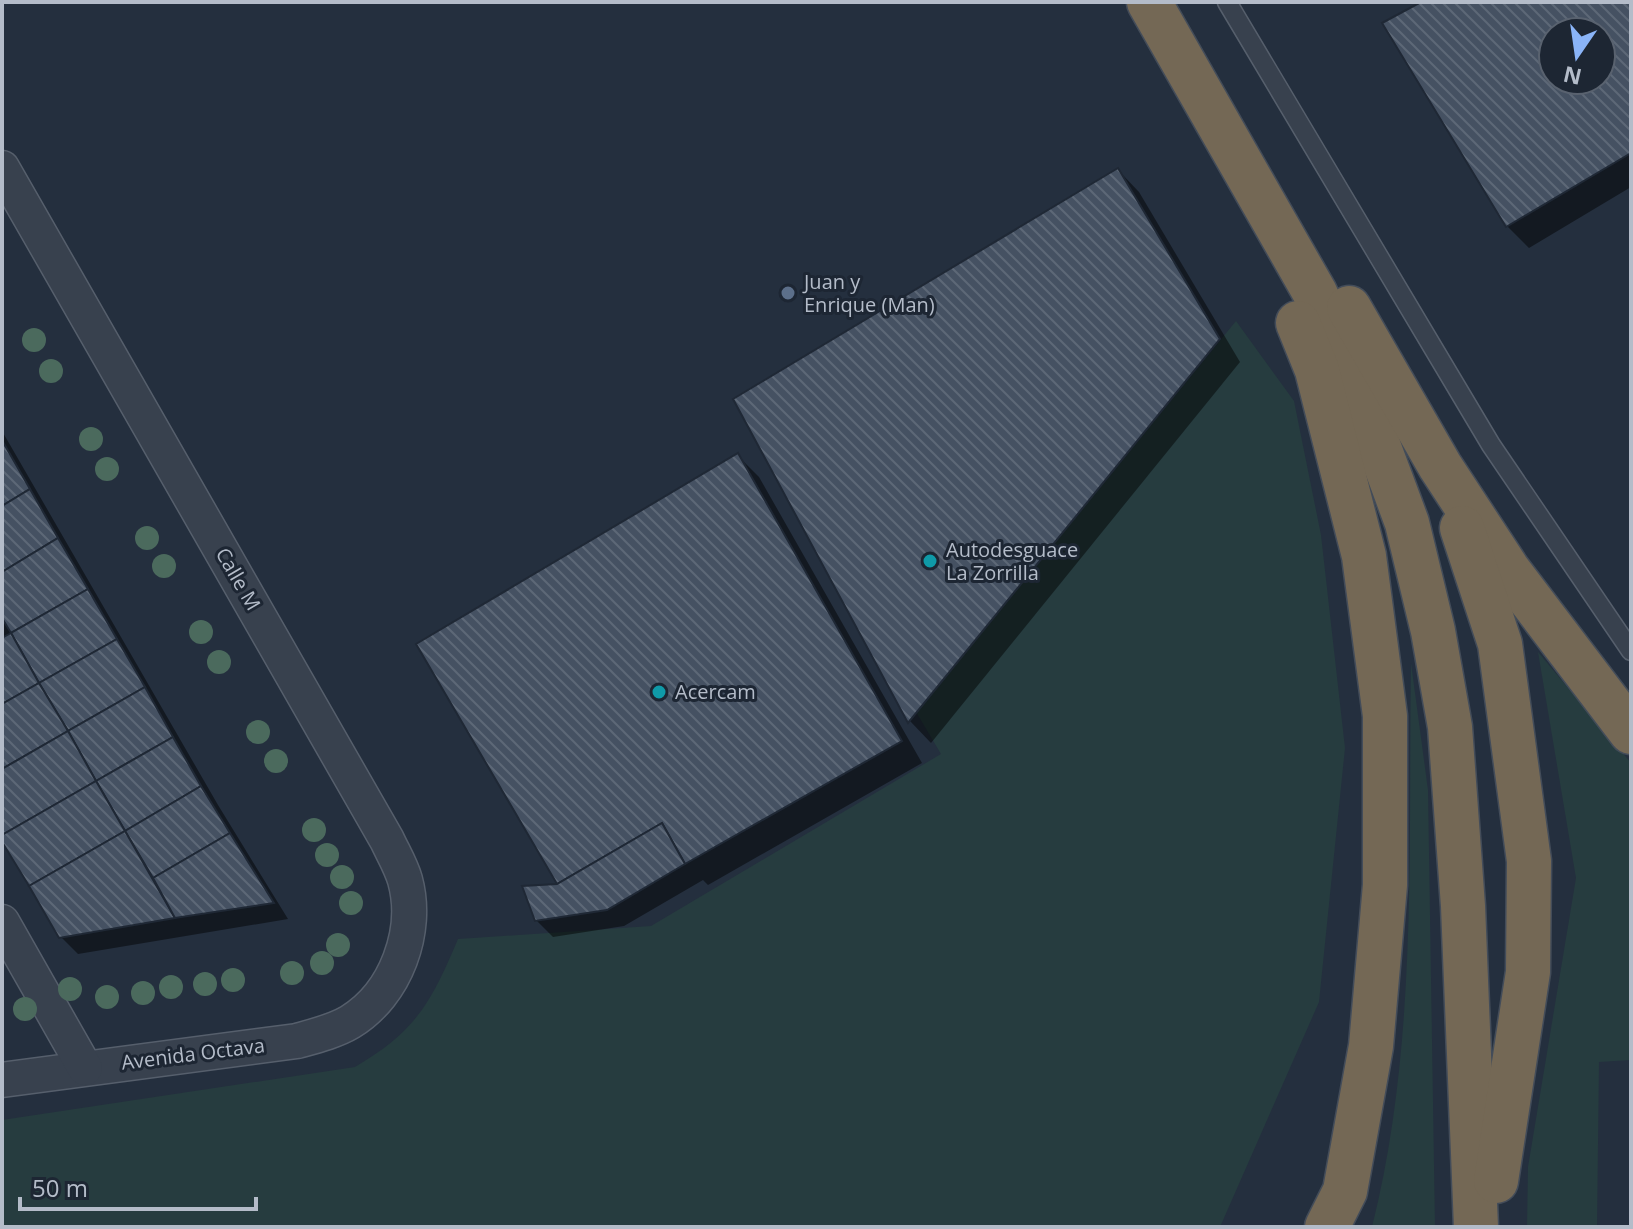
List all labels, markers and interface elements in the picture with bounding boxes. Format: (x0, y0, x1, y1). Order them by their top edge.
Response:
north arrow (1537, 16, 1617, 96)
text: N (1560, 60, 1584, 93)
place label: Juan y Enrique (Man) (802, 268, 935, 318)
marker: Juan y Enrique (Man) (779, 284, 797, 302)
place label: Autodesguace La Zorrilla (946, 536, 1078, 586)
street label: Calle M (210, 542, 267, 615)
marker: Autodesguace La Zorrilla (921, 552, 939, 570)
place label: Acercam (675, 678, 756, 705)
marker: Acercam (650, 683, 668, 701)
street label: Avenida Octava (120, 1031, 266, 1076)
scale bar (20, 1161, 256, 1211)
text: 50 m (32, 1171, 88, 1204)

